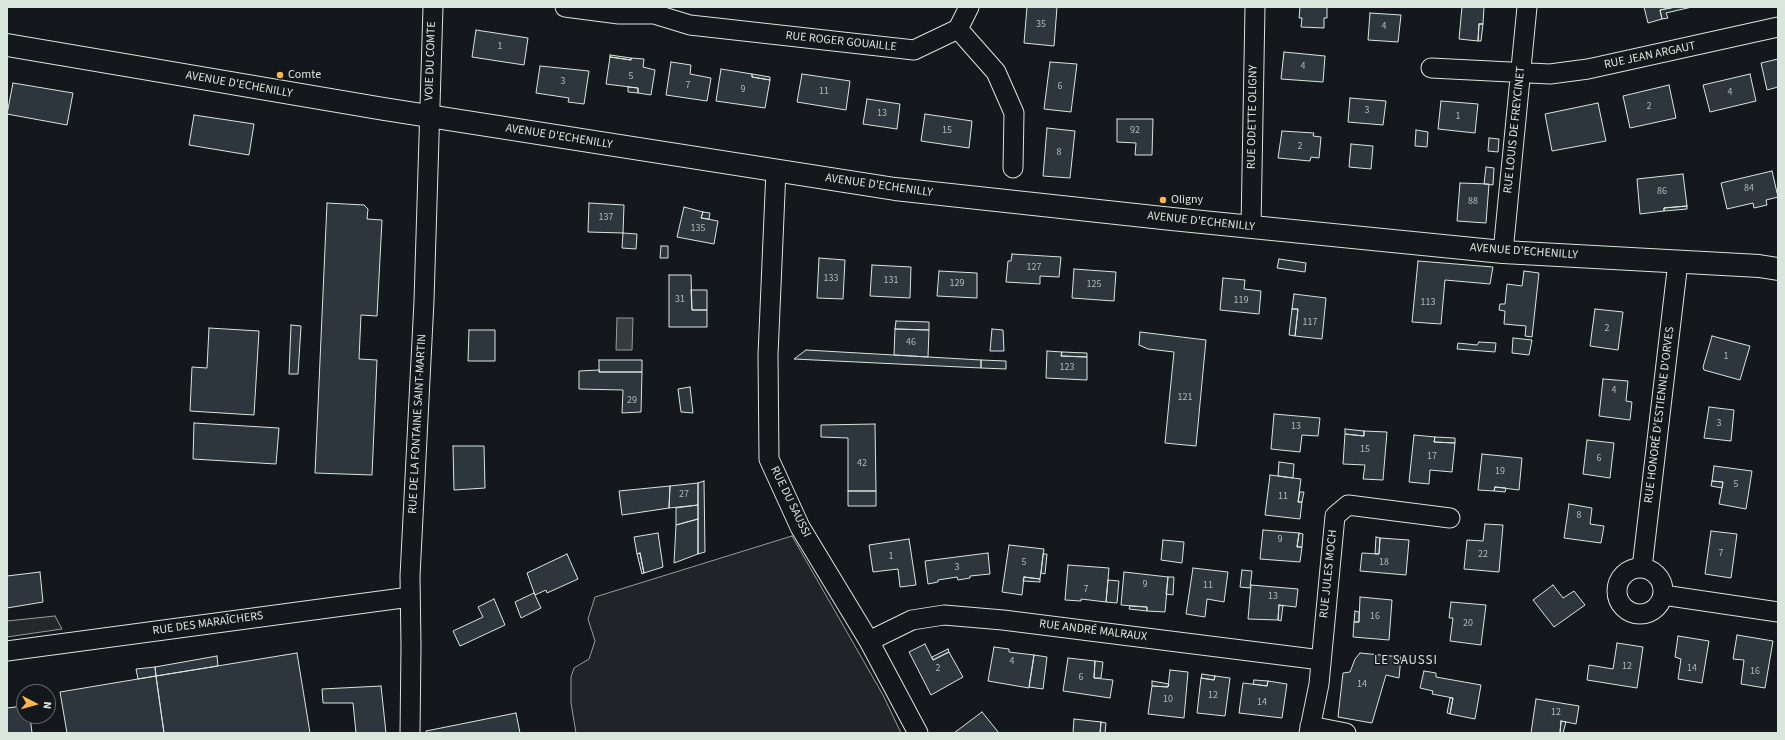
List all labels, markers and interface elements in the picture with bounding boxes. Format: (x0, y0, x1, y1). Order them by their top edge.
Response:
house number: 35 (1036, 19, 1046, 31)
street label: VOIE DU COMTE (422, 21, 440, 101)
house number: 4 (1382, 21, 1386, 33)
street label: RUE ROGER GOUAILLE (785, 29, 897, 55)
street label: RUE JEAN ARGAUT (1603, 39, 1697, 73)
house number: 1 (498, 41, 502, 53)
house number: 4 (1301, 61, 1305, 73)
street label: RUE ODETTE OLIGNY (1245, 65, 1261, 169)
street label: RUE LOUIS DE FREYCINET (1501, 66, 1529, 194)
place label: Comte (288, 68, 321, 82)
street label: AVENUE D'ECHENILLY (184, 69, 294, 101)
marker: Comte (275, 70, 285, 80)
house number: 5 (629, 71, 633, 83)
house number: 3 (561, 76, 565, 88)
house number: 7 (686, 80, 690, 92)
house number: 6 (1058, 81, 1062, 93)
house number: 9 (741, 84, 745, 96)
house number: 11 (819, 86, 829, 98)
house number: 4 (1728, 87, 1732, 99)
house number: 2 (1647, 101, 1651, 113)
house number: 3 (1365, 105, 1369, 117)
house number: 13 (877, 108, 887, 120)
house number: 1 (1456, 111, 1460, 123)
street label: AVENUE D'ECHENILLY (504, 121, 614, 153)
house number: 15 (942, 125, 952, 137)
house number: 92 (1130, 125, 1140, 137)
house number: 2 (1298, 141, 1302, 153)
house number: 8 (1057, 147, 1061, 159)
street label: AVENUE D'ECHENILLY (824, 171, 934, 201)
house number: 84 (1744, 183, 1754, 195)
house number: 86 (1657, 186, 1667, 198)
place label: Oligny (1171, 193, 1203, 207)
marker: Oligny (1158, 195, 1168, 205)
house number: 88 (1468, 196, 1478, 208)
street label: AVENUE D'ECHENILLY (1146, 209, 1256, 235)
house number: 137 (599, 212, 613, 224)
house number: 135 (691, 223, 705, 235)
street label: AVENUE D'ECHENILLY (1470, 241, 1578, 263)
house number: 127 (1027, 262, 1041, 274)
house number: 133 (824, 273, 838, 285)
house number: 131 (884, 275, 898, 287)
house number: 129 (950, 278, 964, 290)
house number: 125 (1087, 279, 1101, 291)
house number: 31 (675, 294, 685, 306)
house number: 119 (1234, 295, 1248, 307)
house number: 113 (1421, 297, 1435, 309)
house number: 117 (1303, 317, 1317, 329)
house number: 2 (1605, 323, 1609, 335)
street label: RUE HONORÉ D'ESTIENNE D'ORVES (1642, 326, 1678, 504)
street label: RUE DE LA FONTAINE SAINT-MARTIN (406, 334, 430, 514)
house number: 46 (906, 337, 916, 349)
house number: 1 (1724, 351, 1728, 363)
house number: 123 (1060, 362, 1074, 374)
house number: 4 (1612, 385, 1616, 397)
house number: 121 (1178, 392, 1192, 404)
house number: 29 (627, 395, 637, 407)
house number: 3 (1717, 418, 1721, 430)
house number: 13 (1291, 421, 1301, 433)
house number: 15 (1360, 444, 1370, 456)
house number: 17 (1427, 451, 1437, 463)
house number: 6 (1597, 453, 1601, 465)
house number: 42 (857, 458, 867, 470)
street label: RUE DU SAUSSI (767, 464, 813, 540)
house number: 19 (1495, 466, 1505, 478)
house number: 5 (1734, 479, 1738, 491)
house number: 27 (679, 489, 689, 501)
house number: 11 (1278, 491, 1288, 503)
house number: 8 (1577, 510, 1581, 522)
street label: RUE JULES MOCH (1317, 529, 1341, 619)
house number: 9 (1278, 534, 1282, 546)
house number: 7 (1719, 548, 1723, 560)
house number: 22 (1478, 549, 1488, 561)
house number: 1 (889, 551, 893, 563)
house number: 5 (1022, 557, 1026, 569)
house number: 18 (1379, 557, 1389, 569)
house number: 3 (955, 562, 959, 574)
house number: 9 (1143, 579, 1147, 591)
house number: 11 (1203, 580, 1213, 592)
house number: 7 (1084, 584, 1088, 596)
house number: 13 (1268, 591, 1278, 603)
street label: RUE DES MARAÎCHERS (152, 609, 264, 639)
house number: 16 (1370, 611, 1380, 623)
street label: RUE ANDRÉ MALRAUX (1038, 617, 1148, 645)
house number: 20 (1463, 618, 1473, 630)
district label: LE SAUSSI (1374, 653, 1438, 669)
house number: 4 (1010, 656, 1014, 668)
house number: 12 (1622, 661, 1632, 673)
house number: 2 (936, 663, 940, 675)
house number: 14 (1687, 663, 1697, 675)
house number: 16 (1750, 666, 1760, 678)
house number: 6 (1079, 672, 1083, 684)
house number: 14 (1357, 679, 1367, 691)
north arrow (16, 684, 56, 724)
house number: 12 (1208, 690, 1218, 702)
house number: 10 (1163, 694, 1173, 706)
house number: 14 (1257, 697, 1267, 709)
text: N (40, 701, 55, 710)
house number: 12 (1551, 707, 1561, 719)

